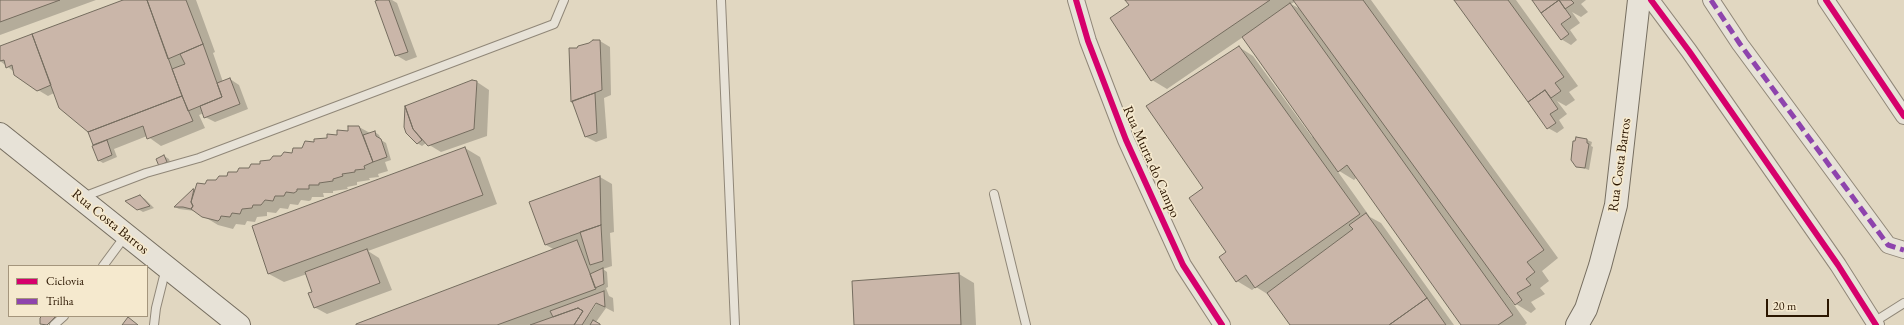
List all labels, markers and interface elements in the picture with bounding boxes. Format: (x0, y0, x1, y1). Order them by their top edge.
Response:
street label: Rua Murta do Campo (1119, 103, 1183, 221)
street label: Rua Costa Barros (1605, 117, 1635, 213)
street label: Rua Costa Barros (68, 186, 152, 258)
legend (8, 265, 148, 317)
text: Ciclovia (46, 273, 84, 289)
scale bar (1768, 291, 1831, 317)
text: Trilha (46, 293, 74, 309)
text: 20 m (1773, 298, 1796, 314)

